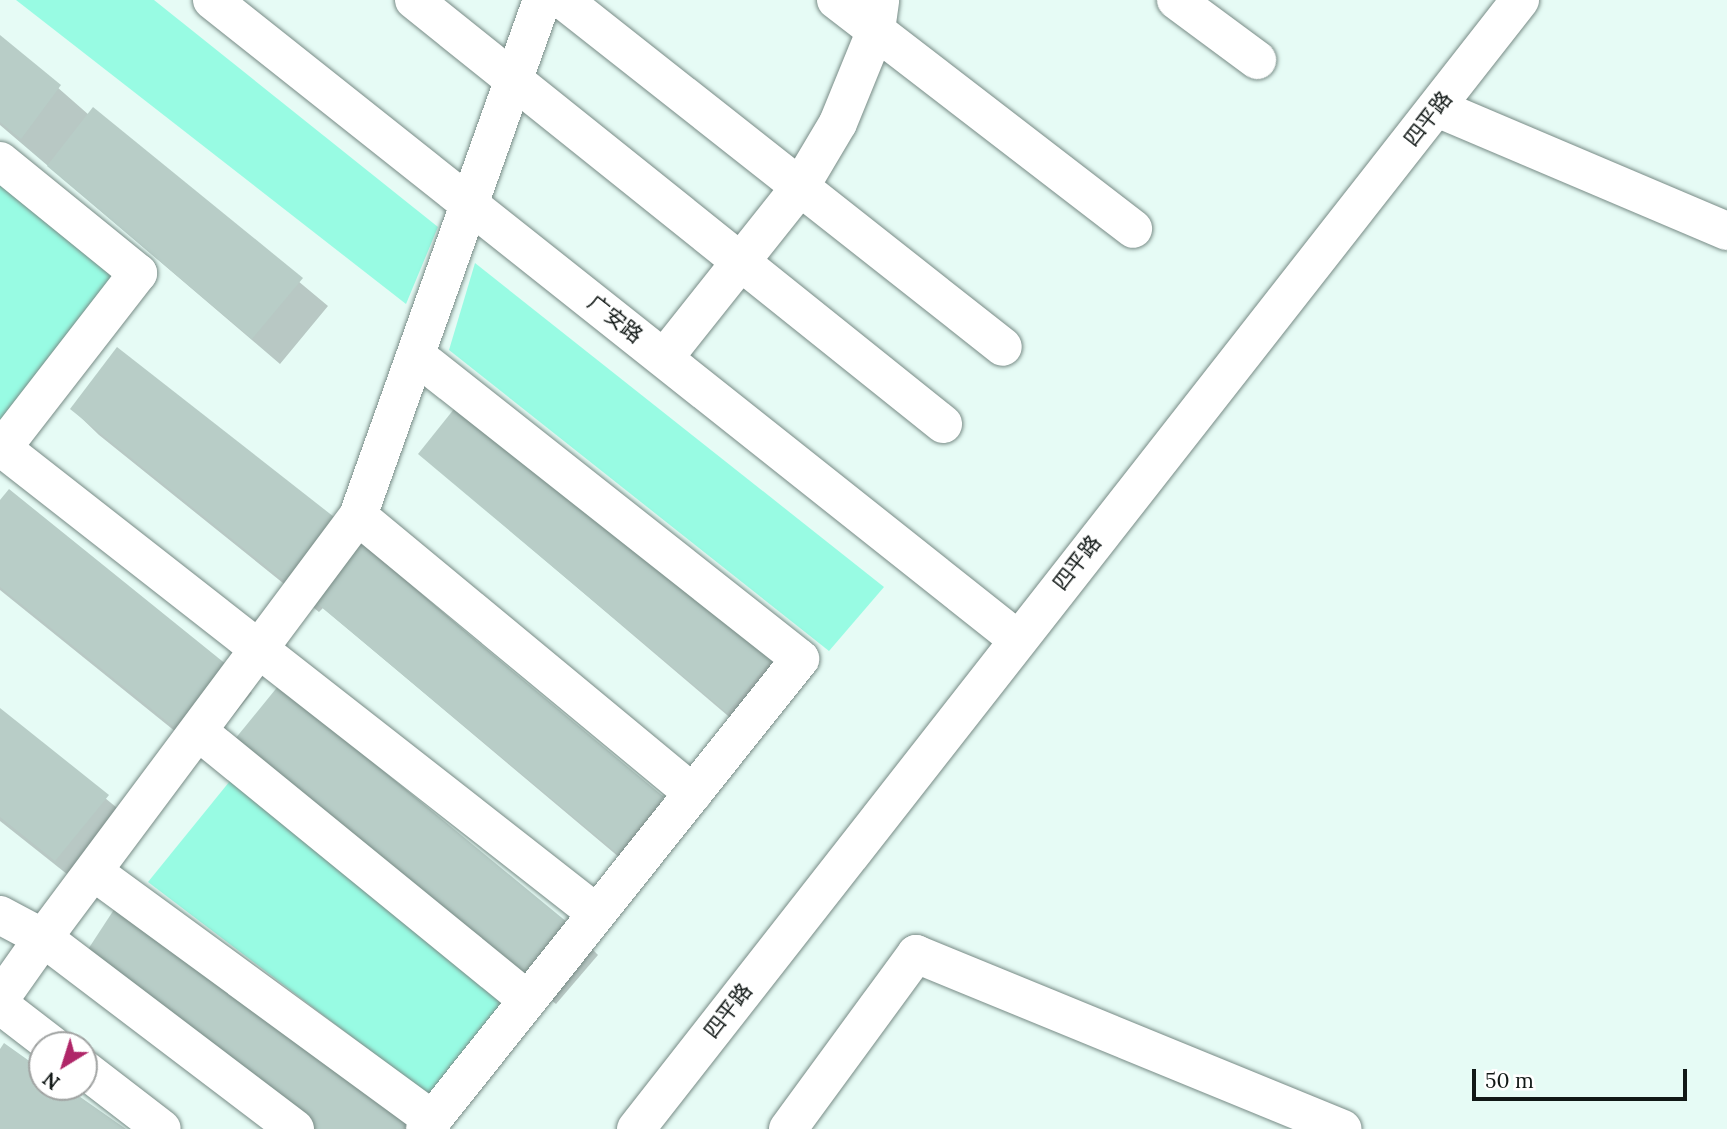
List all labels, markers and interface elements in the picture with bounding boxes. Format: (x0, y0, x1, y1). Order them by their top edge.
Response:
street label: 四平路 (1399, 86, 1457, 152)
street label: 广安路 (582, 290, 648, 348)
street label: 四平路 (1048, 530, 1106, 596)
street label: 四平路 (699, 978, 757, 1044)
north arrow (28, 1031, 98, 1101)
scale bar (1475, 1056, 1690, 1100)
text: N (38, 1067, 64, 1095)
text: 50 m (1485, 1067, 1534, 1094)

